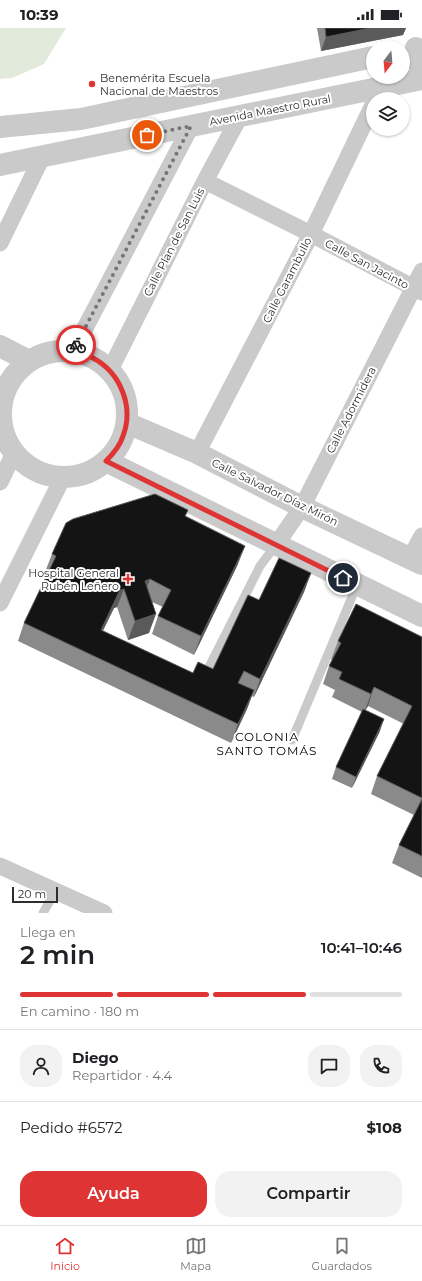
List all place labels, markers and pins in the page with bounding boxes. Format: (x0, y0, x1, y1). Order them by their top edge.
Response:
place label: Benemérita Escuela Nacional de Maestros (100, 71, 219, 98)
marker: Benemérita Escuela Nacional de Maestros (87, 79, 97, 89)
pin (130, 118, 164, 152)
pin (326, 561, 360, 595)
place label: Hospital General Rubén Leñero (28, 566, 119, 593)
marker: Hospital General Rubén Leñero (122, 573, 134, 585)

